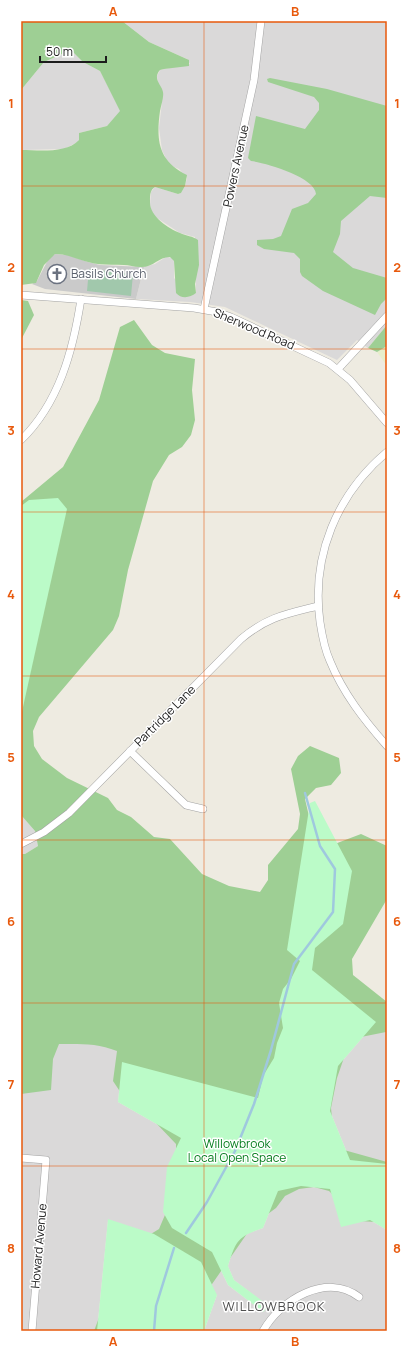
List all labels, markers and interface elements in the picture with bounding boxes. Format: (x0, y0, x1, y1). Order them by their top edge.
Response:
text: A (109, 2, 118, 20)
text: B (291, 2, 299, 20)
scale bar (40, 38, 106, 64)
text: 50 m (46, 43, 73, 60)
text: 1 (8, 94, 14, 112)
text: 1 (394, 94, 400, 112)
street label: Powers Avenue (218, 123, 253, 209)
text: 2 (7, 258, 15, 276)
text: 2 (393, 258, 401, 276)
church icon: Basils Church (46, 263, 68, 285)
place label: Basils Church (71, 265, 146, 282)
street label: Sherwood Road (211, 304, 298, 353)
text: 3 (7, 421, 15, 439)
text: 3 (393, 421, 401, 439)
text: 4 (7, 585, 15, 603)
text: 4 (393, 585, 401, 603)
street label: Partridge Lane (130, 681, 199, 750)
text: 5 (7, 748, 15, 766)
text: 5 (393, 748, 401, 766)
text: 6 (7, 912, 15, 930)
text: 6 (393, 912, 401, 930)
text: 7 (8, 1075, 15, 1093)
text: 7 (394, 1075, 401, 1093)
park label: Willowbrook Local Open Space (188, 1135, 286, 1166)
street label: Howard Avenue (26, 1203, 51, 1289)
text: 8 (7, 1239, 15, 1257)
text: 8 (393, 1239, 401, 1257)
district label: WILLOWBROOK (222, 1297, 326, 1315)
text: A (109, 1332, 118, 1350)
text: B (291, 1332, 299, 1350)

